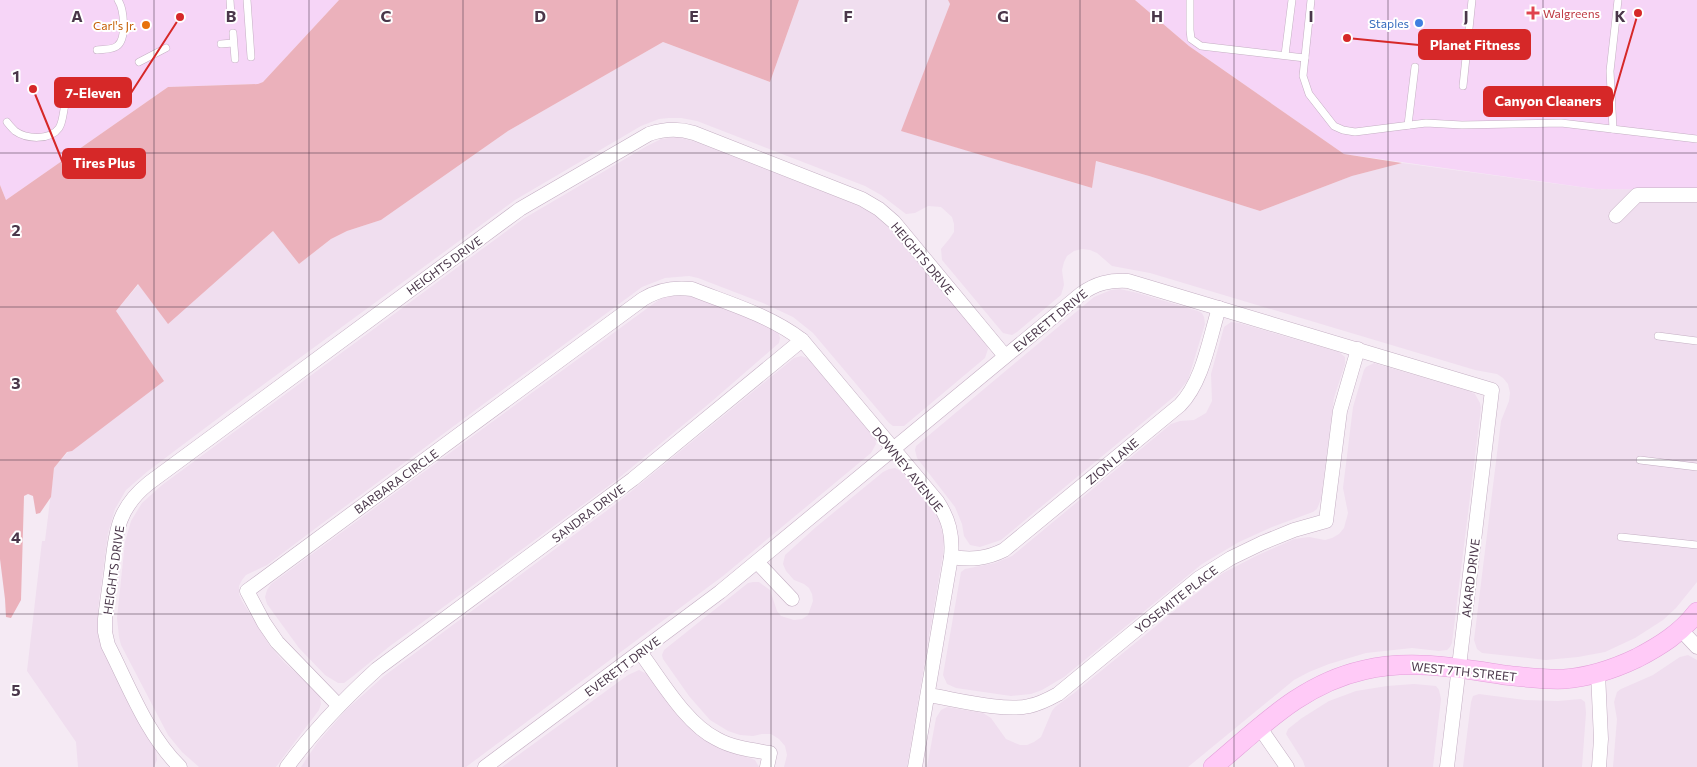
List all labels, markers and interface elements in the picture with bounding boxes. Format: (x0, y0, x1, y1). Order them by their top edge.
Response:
text: A (71, 6, 83, 25)
text: B (226, 6, 237, 25)
text: C (381, 6, 392, 25)
text: D (534, 6, 546, 25)
text: E (689, 6, 699, 25)
text: F (843, 6, 853, 25)
text: G (997, 6, 1009, 25)
text: H (1151, 6, 1163, 25)
text: I (1308, 6, 1314, 25)
text: J (1463, 6, 1469, 25)
place label: Walgreens (1543, 6, 1600, 20)
text: K (1614, 6, 1626, 25)
marker: Walgreens (1527, 7, 1539, 19)
place label: Staples (1369, 16, 1409, 30)
marker: Staples (1413, 17, 1425, 29)
place label: Carl's Jr. (93, 18, 136, 33)
marker: Carl's Jr. (140, 19, 152, 31)
callout: Planet Fitness (1419, 30, 1530, 59)
text: Planet Fitness (1430, 36, 1521, 53)
text: 1 (12, 66, 20, 85)
callout: 7-Eleven (55, 78, 131, 107)
text: 7-Eleven (65, 84, 121, 101)
callout: Canyon Cleaners (1484, 87, 1612, 116)
text: Canyon Cleaners (1494, 92, 1602, 109)
callout: Tires Plus (63, 149, 145, 178)
text: Tires Plus (73, 154, 136, 171)
street label: HEIGHTS DRIVE (889, 219, 957, 297)
text: 2 (11, 220, 21, 239)
street label: HEIGHTS DRIVE (404, 233, 484, 297)
street label: EVERETT DRIVE (1010, 286, 1090, 354)
text: 3 (11, 373, 21, 392)
street label: DOWNEY AVENUE (870, 424, 946, 514)
street label: ZION LANE (1083, 435, 1141, 487)
street label: BARBARA CIRCLE (351, 446, 441, 516)
street label: SANDRA DRIVE (549, 481, 627, 545)
street label: HEIGHTS DRIVE (100, 525, 126, 615)
text: 4 (11, 527, 21, 546)
street label: AKARD DRIVE (1458, 538, 1482, 618)
street label: YOSEMITE PLACE (1132, 562, 1220, 636)
street label: EVERETT DRIVE (581, 633, 663, 699)
street label: WEST 7TH STREET (1410, 658, 1518, 684)
text: 5 (11, 680, 21, 699)

